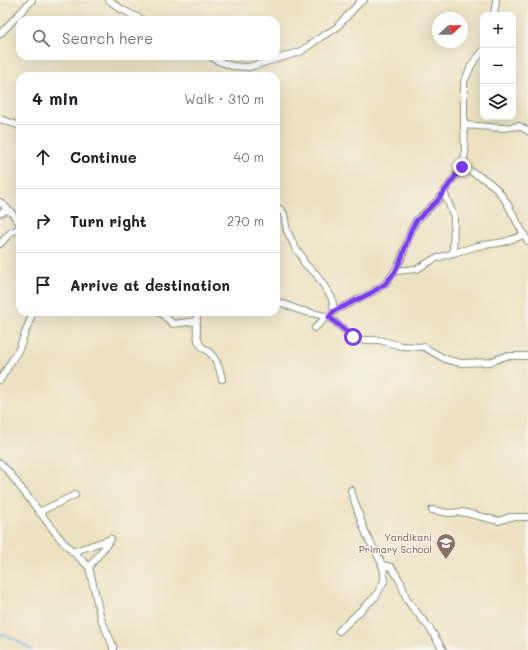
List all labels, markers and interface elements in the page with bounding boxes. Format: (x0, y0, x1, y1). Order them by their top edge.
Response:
north arrow (432, 12, 468, 48)
map controls (480, 12, 516, 120)
button: + (480, 12, 516, 48)
search box (16, 16, 280, 60)
icon: search (30, 27, 52, 49)
text: Search here (62, 28, 153, 48)
button: − (480, 48, 516, 84)
button: layers (480, 84, 516, 120)
text: 4 min (32, 87, 78, 109)
text: Walk · 310 m (184, 90, 264, 107)
icon: ahead (32, 146, 54, 168)
text: Continue (70, 147, 137, 167)
text: 40 m (234, 148, 264, 165)
route end (453, 158, 471, 176)
icon: right (32, 210, 54, 232)
text: Turn right (70, 211, 147, 231)
text: 270 m (227, 212, 264, 229)
icon: arrive (32, 274, 54, 296)
text: Arrive at destination (70, 275, 230, 295)
route start (344, 328, 362, 346)
place label: Yandikani Primary School (359, 530, 432, 556)
school or university icon: Yandikani Primary School (435, 532, 457, 560)

